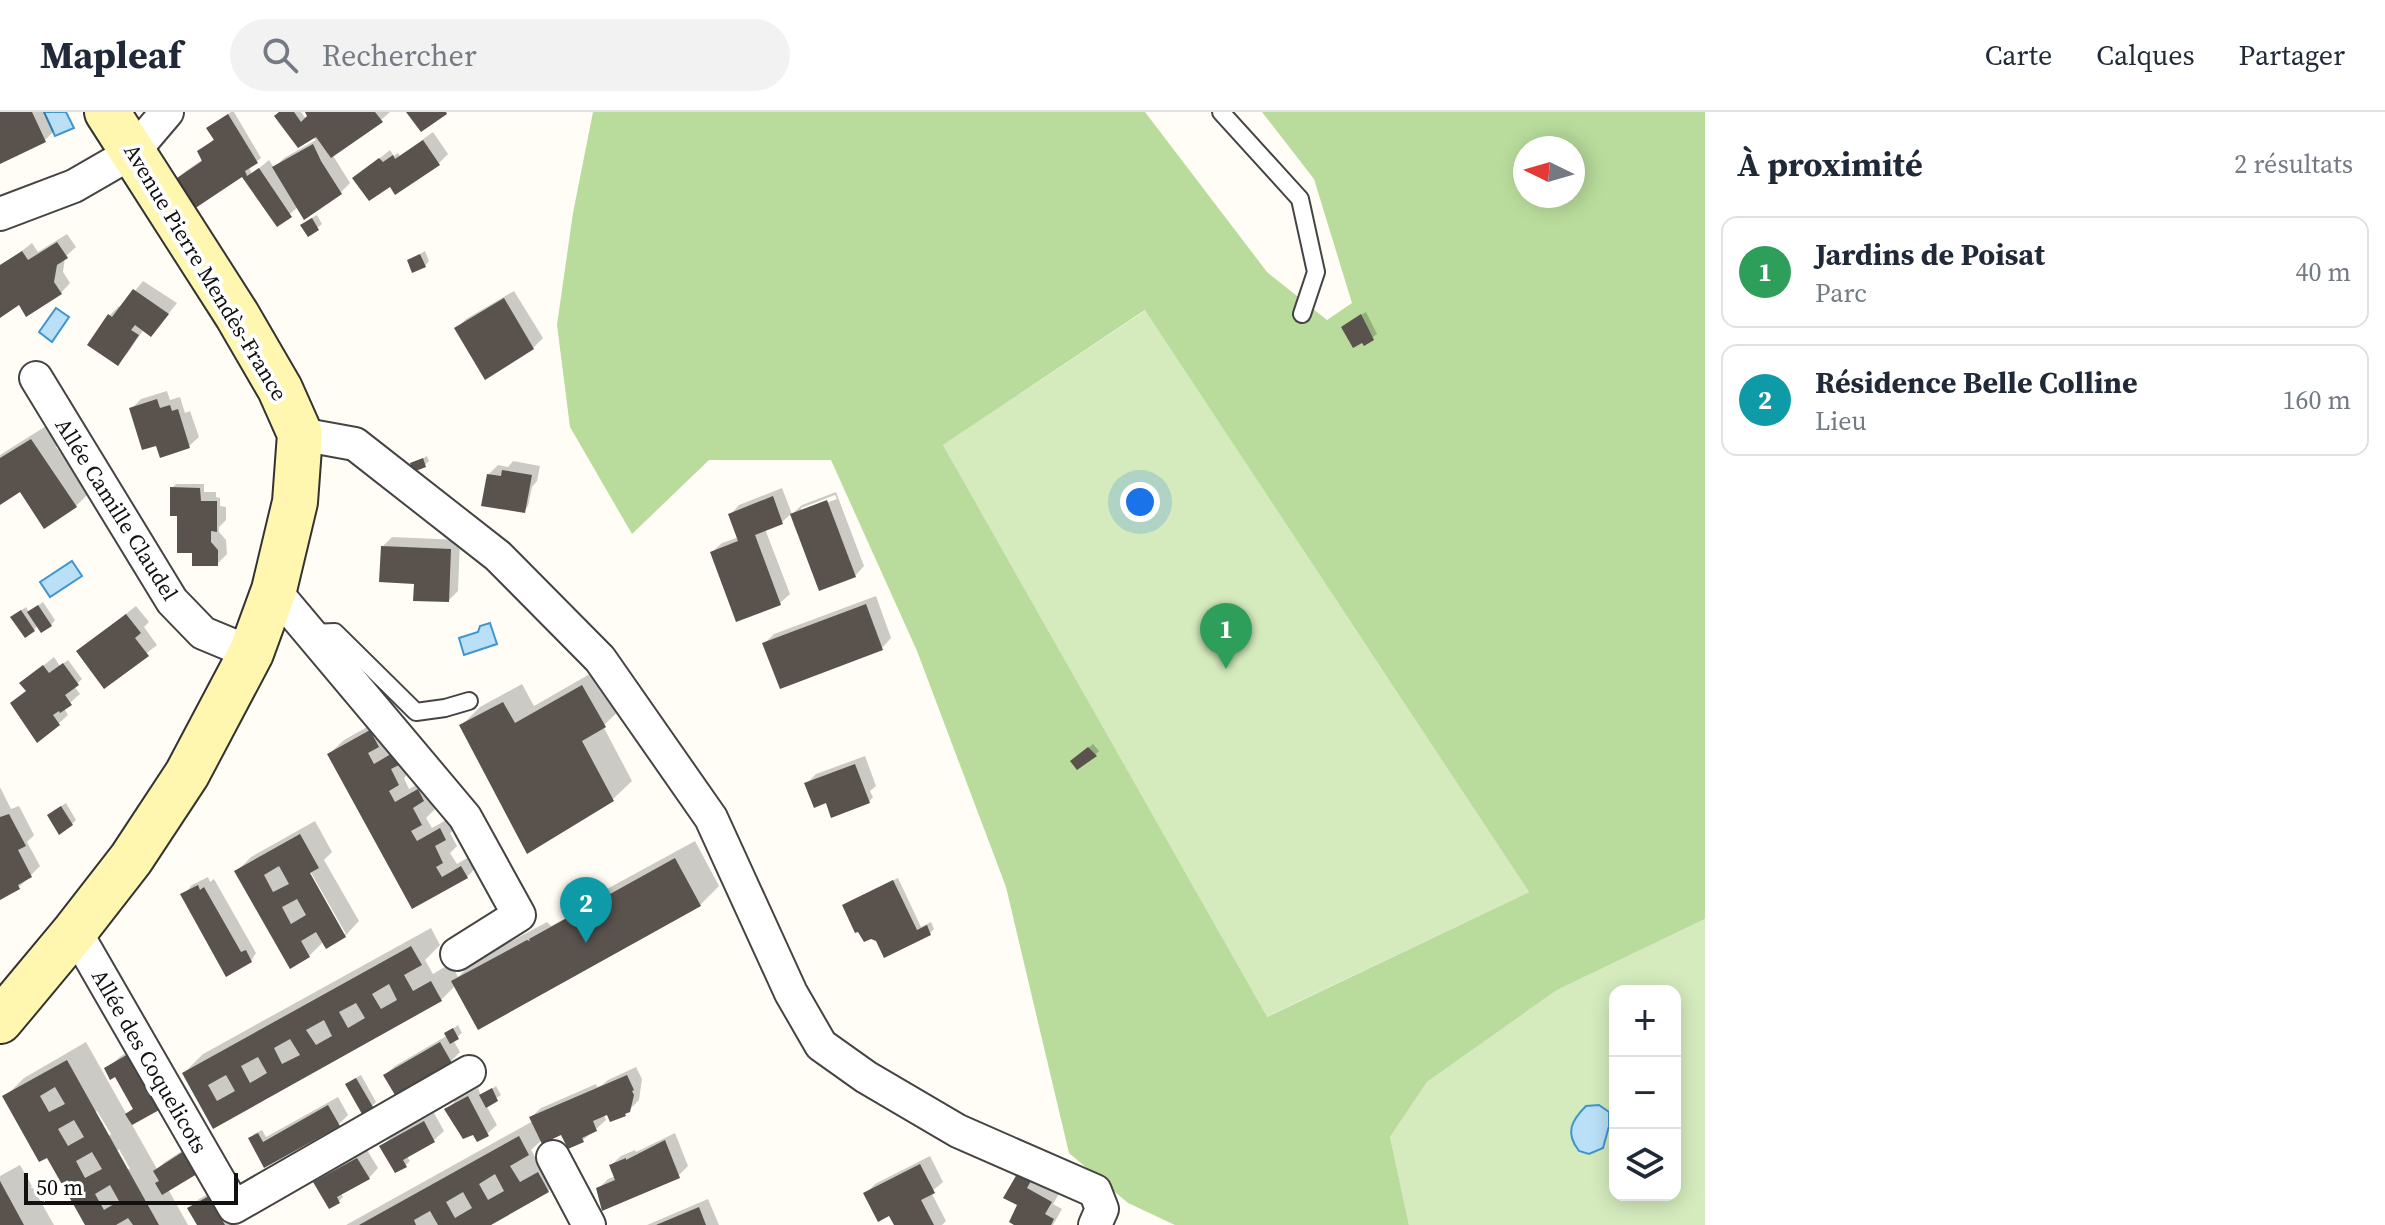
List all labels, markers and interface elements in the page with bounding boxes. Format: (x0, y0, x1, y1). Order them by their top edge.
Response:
search box (230, 19, 790, 91)
text: Mapleaf (40, 29, 182, 81)
icon: search (258, 33, 302, 77)
text: Rechercher (322, 35, 477, 76)
text: Carte (1985, 36, 2052, 74)
text: Calques (2096, 36, 2195, 74)
text: Partager (2239, 36, 2345, 74)
north arrow (1513, 136, 1585, 208)
street label: Avenue Pierre Mendès-France (117, 138, 295, 406)
text: À proximité (1737, 141, 1923, 187)
text: 2 résultats (2234, 146, 2353, 182)
text: Jardins de Poisat (1815, 234, 2045, 275)
text: 1 (1758, 254, 1772, 290)
text: 40 m (2296, 254, 2351, 290)
text: Parc (1815, 275, 1867, 311)
text: Résidence Belle Colline (1815, 362, 2138, 403)
text: 2 (1758, 382, 1772, 418)
text: 160 m (2283, 382, 2351, 418)
text: Lieu (1815, 403, 1867, 439)
street label: Allée Camille Claudel (49, 412, 185, 606)
your location (1120, 482, 1160, 522)
pin: 1 (1200, 603, 1252, 669)
pin: 2 (560, 877, 612, 943)
street label: Allée des Coquelicots (85, 963, 215, 1159)
map controls (1609, 985, 1681, 1201)
button: + (1609, 985, 1681, 1057)
button: − (1609, 1057, 1681, 1129)
button: layers (1609, 1129, 1681, 1201)
scale bar (24, 1169, 238, 1205)
text: 50 m (36, 1172, 83, 1202)

